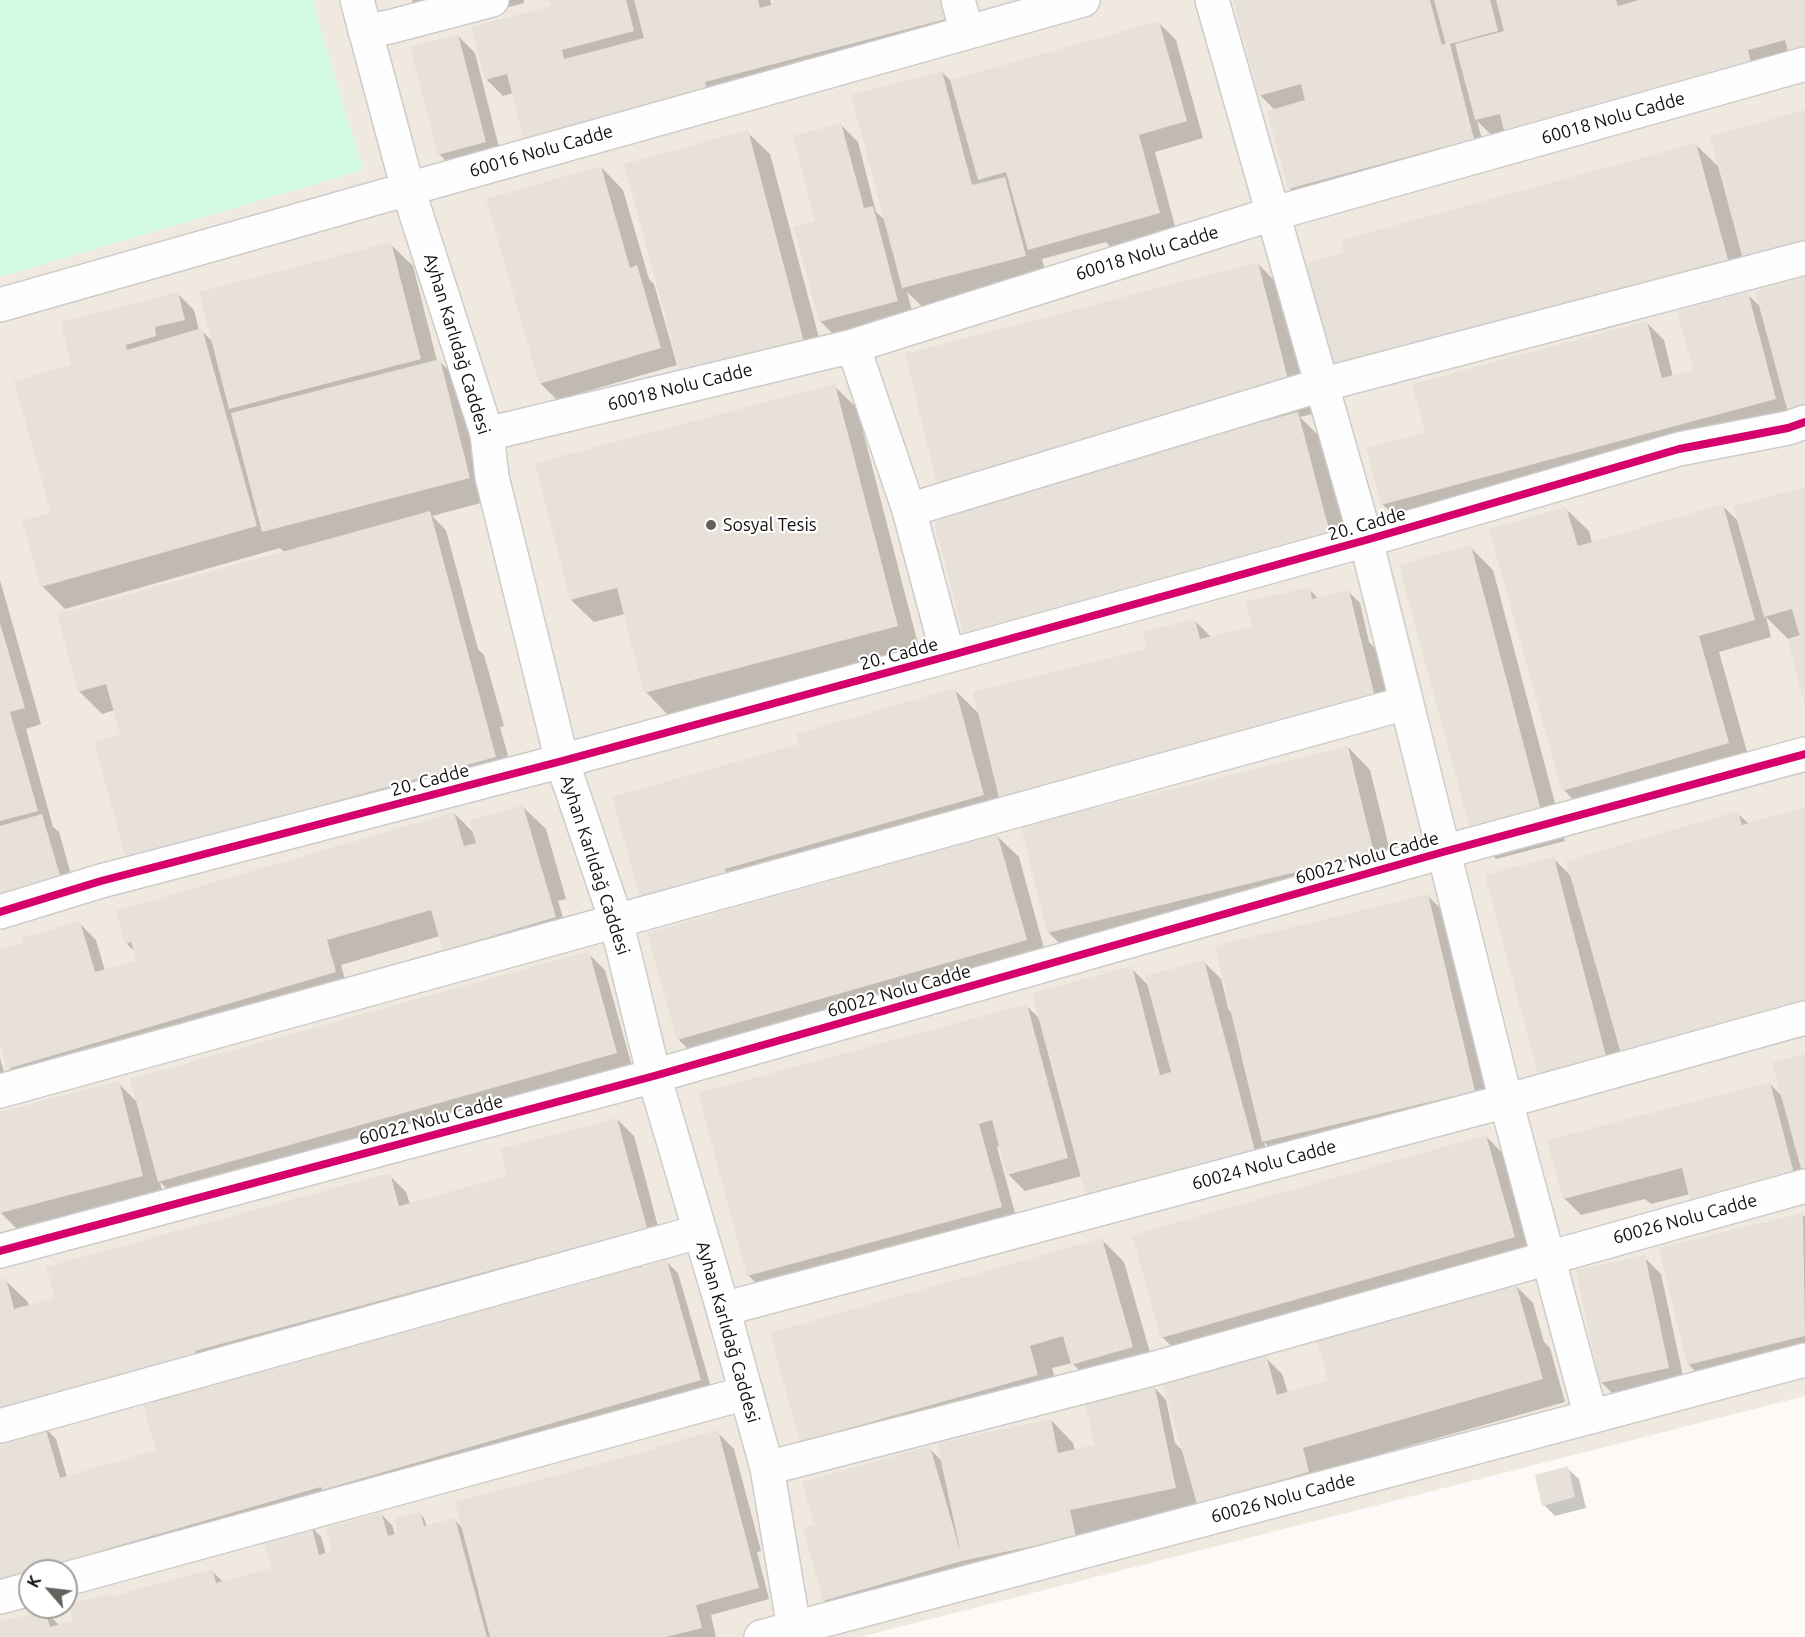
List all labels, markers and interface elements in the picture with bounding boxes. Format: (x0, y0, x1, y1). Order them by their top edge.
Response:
street label: 60018 Nolu Cadde (1539, 87, 1687, 149)
street label: 60016 Nolu Cadde (467, 120, 615, 182)
street label: 60018 Nolu Cadde (1073, 221, 1221, 285)
street label: Ayhan Karlıdağ Caddesi (419, 251, 495, 437)
street label: 60018 Nolu Cadde (605, 359, 755, 415)
street label: 20. Cadde (1325, 503, 1409, 545)
place label: Sosyal Tesis (723, 514, 817, 536)
marker: Sosyal Tesis (704, 518, 718, 532)
street label: 20. Cadde (857, 633, 941, 675)
street label: 20. Cadde (388, 759, 472, 801)
street label: Ayhan Karlıdağ Caddesi (556, 772, 634, 958)
street label: 60022 Nolu Cadde (1293, 827, 1441, 889)
street label: 60022 Nolu Cadde (825, 960, 973, 1022)
street label: 60022 Nolu Cadde (356, 1090, 506, 1150)
street label: 60024 Nolu Cadde (1189, 1135, 1339, 1195)
street label: 60026 Nolu Cadde (1610, 1189, 1760, 1249)
street label: Ayhan Karlıdağ Caddesi (692, 1239, 764, 1425)
street label: 60026 Nolu Cadde (1208, 1468, 1358, 1528)
north arrow (18, 1559, 78, 1619)
text: K (23, 1573, 44, 1590)

